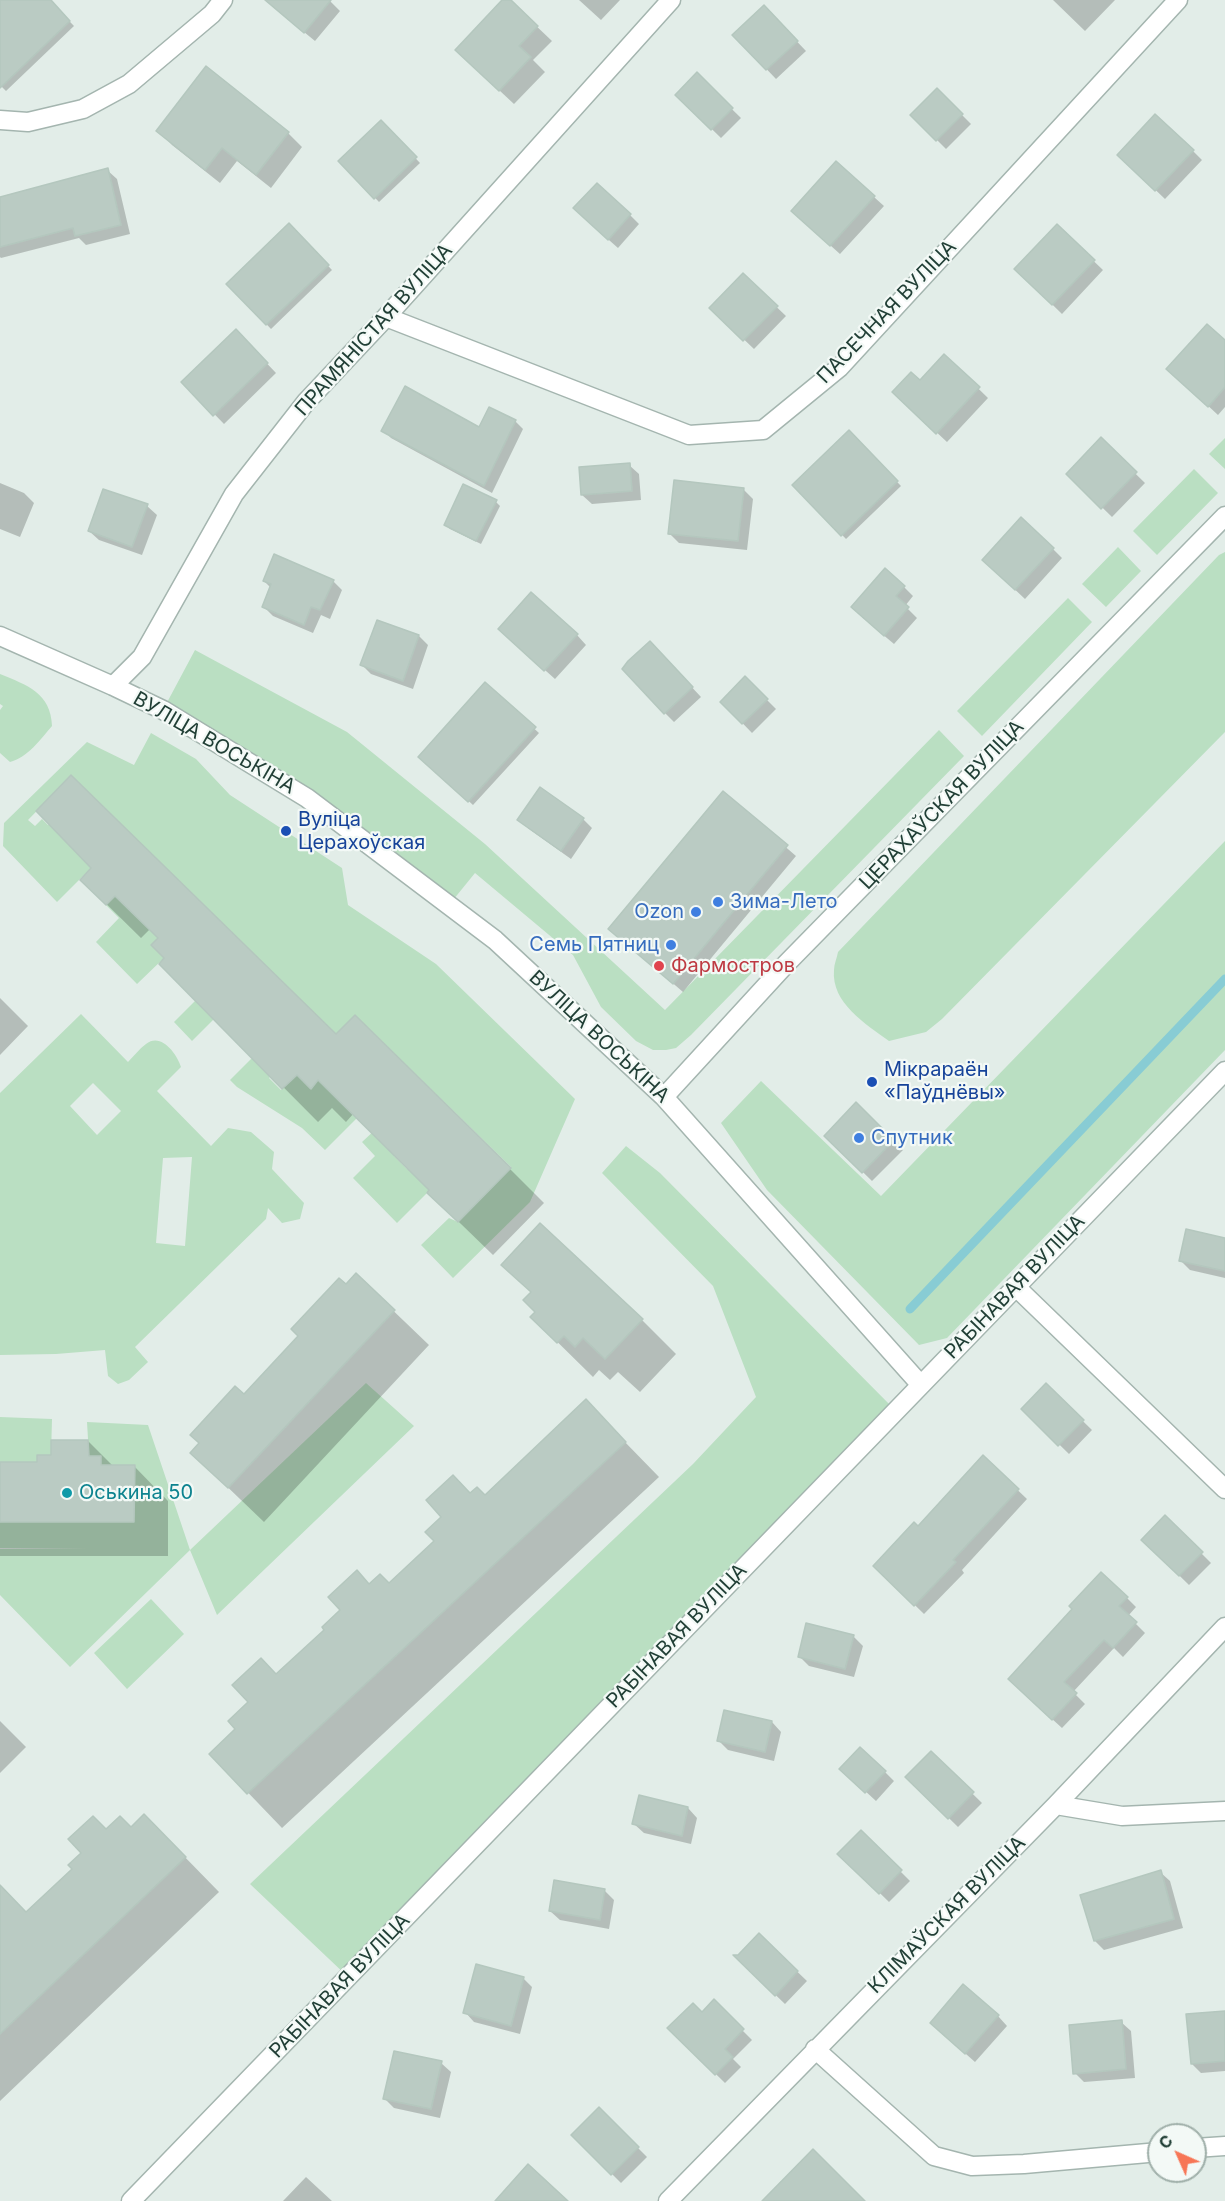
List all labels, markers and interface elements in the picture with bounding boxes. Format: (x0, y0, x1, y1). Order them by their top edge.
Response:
street label: ПАСЕЧНАЯ ВУЛІЦА (812, 235, 962, 389)
street label: ПРАМЯНІСТАЯ ВУЛІЦА (290, 239, 458, 421)
street label: ВУЛІЦА ВОСЬКІНА (129, 687, 299, 799)
street label: ЦЕРАХАЎСКАЯ ВУЛІЦА (855, 715, 1029, 895)
place label: Вуліца Церахоўская (298, 808, 425, 855)
marker: Вуліца Церахоўская (279, 824, 293, 838)
place label: Зима-Лето (730, 890, 838, 914)
marker: Зима-Лето (711, 895, 725, 909)
place label: Ozon (634, 900, 684, 924)
marker: Ozon (689, 905, 703, 919)
place label: Семь Пятниц (529, 933, 659, 957)
marker: Семь Пятниц (664, 938, 678, 952)
place label: Фармостров (671, 954, 795, 978)
marker: Фармостров (652, 959, 666, 973)
street label: ВУЛІЦА ВОСЬКІНА (524, 966, 674, 1108)
place label: Мікрараён «Паўднёвы» (884, 1058, 1006, 1105)
marker: Мікрараён «Паўднёвы» (865, 1075, 879, 1089)
place label: Спутник (871, 1126, 953, 1150)
marker: Спутник (852, 1131, 866, 1145)
street label: РАБІНАВАЯ ВУЛІЦА (940, 1210, 1090, 1364)
place label: Оськина 50 (79, 1481, 193, 1505)
marker: Оськина 50 (60, 1486, 74, 1500)
street label: РАБІНАВАЯ ВУЛІЦА (602, 1559, 752, 1713)
street label: КЛІМАЎСКАЯ ВУЛІЦА (863, 1831, 1031, 1999)
street label: РАБІНАВАЯ ВУЛІЦА (265, 1909, 415, 2063)
north arrow (1147, 2123, 1207, 2183)
text: С (1154, 2130, 1177, 2153)

